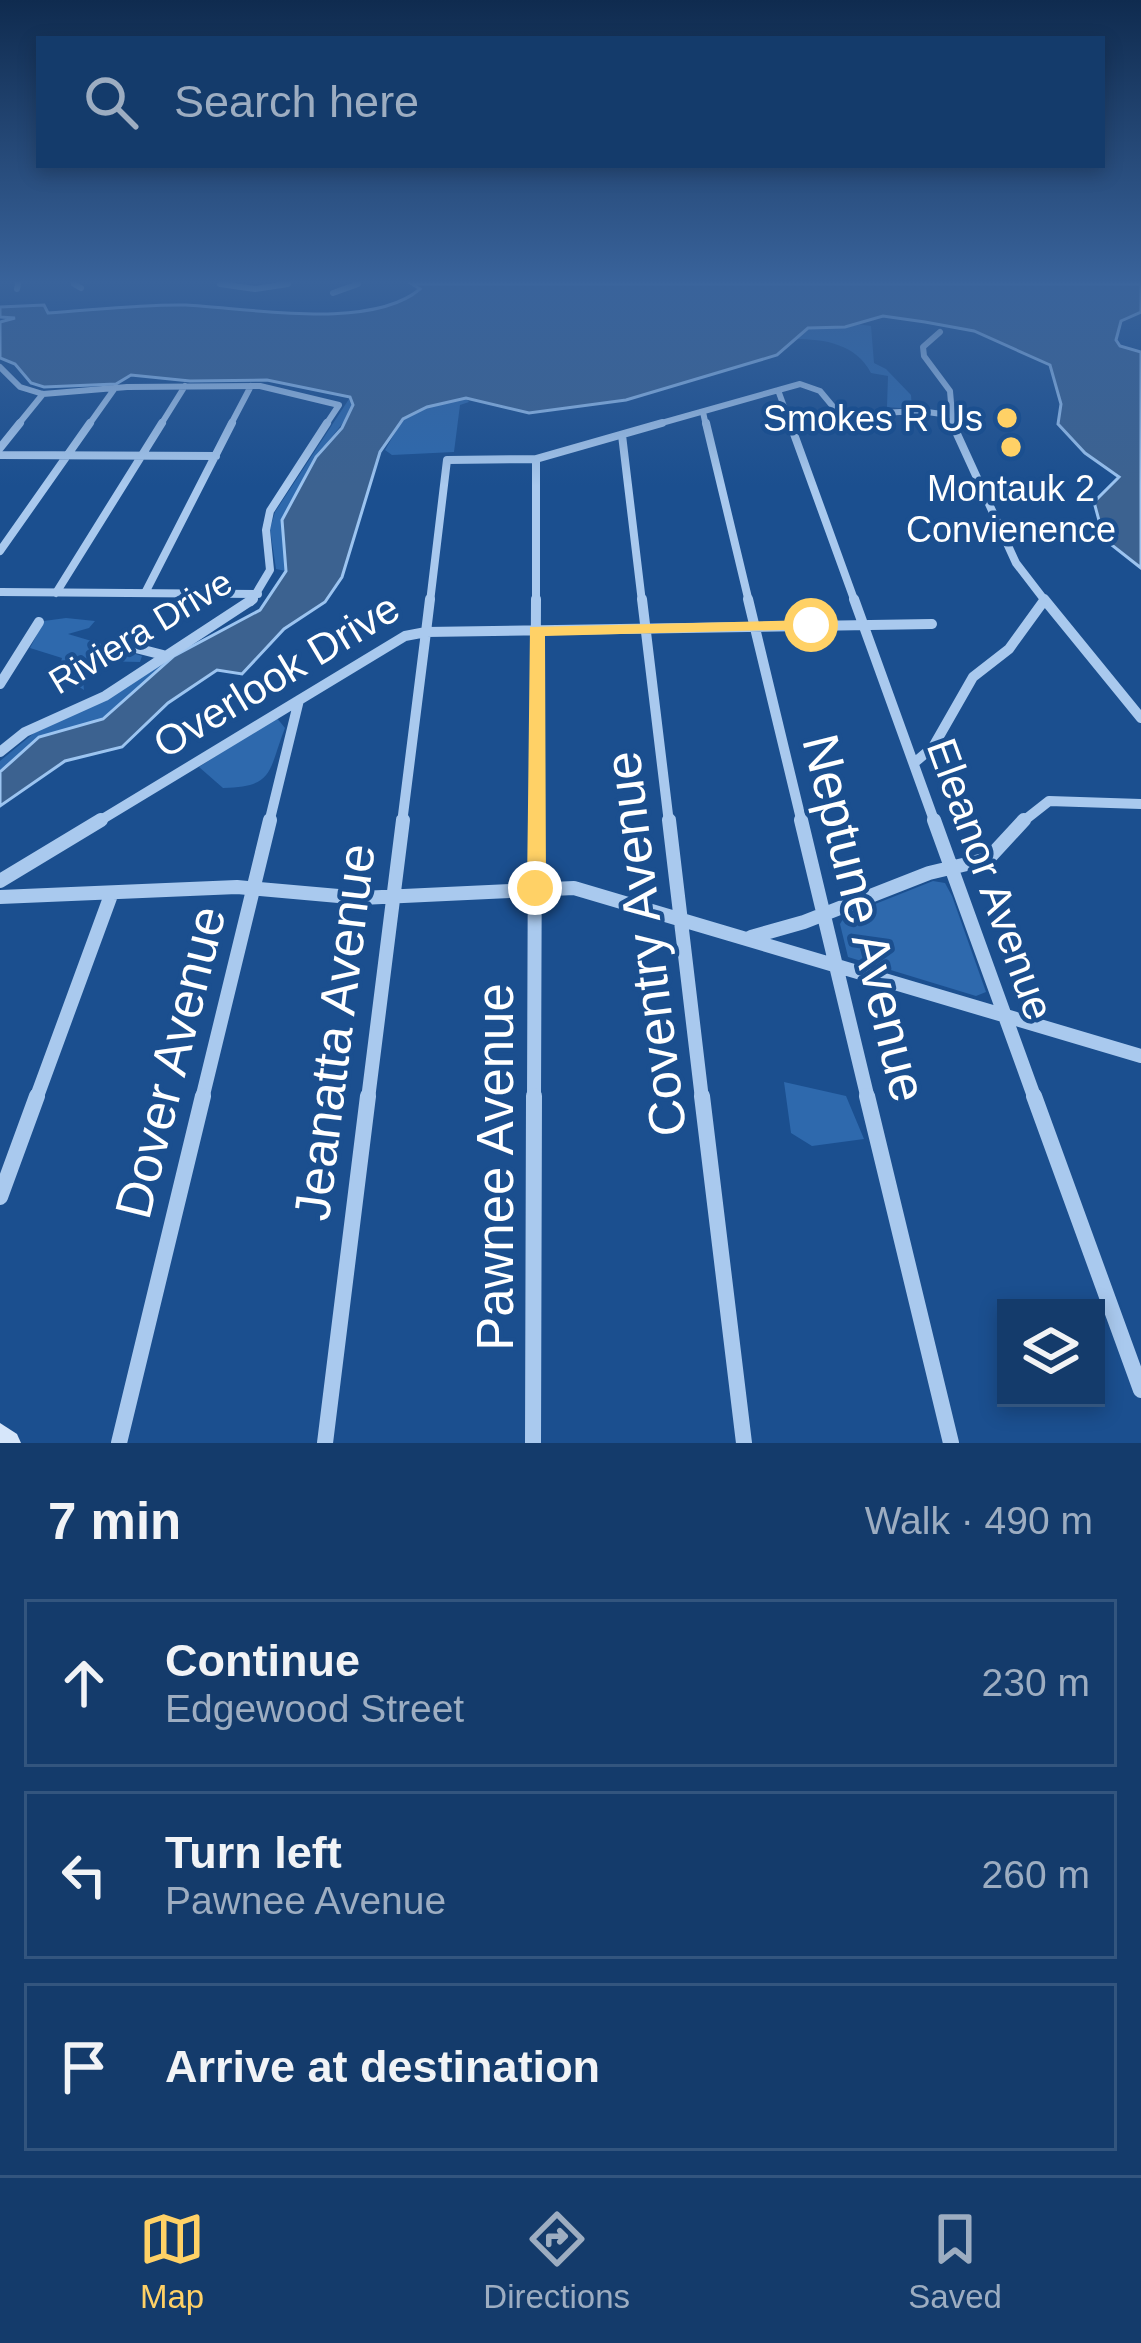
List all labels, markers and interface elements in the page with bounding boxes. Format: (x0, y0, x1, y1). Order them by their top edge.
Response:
search box (36, 36, 1105, 168)
icon: search (78, 69, 144, 135)
text: Search here (174, 76, 419, 127)
place label: Smokes R Us (763, 398, 983, 439)
marker: Smokes R Us (994, 405, 1020, 431)
marker: Montauk 2 Convienence (998, 434, 1024, 460)
place label: Montauk 2 Convienence (906, 468, 1116, 550)
street label: Riviera Drive (41, 561, 239, 702)
street label: Overlook Drive (145, 584, 407, 767)
route start (784, 598, 838, 652)
street label: Neptune Avenue (791, 729, 938, 1108)
street label: Eleanor Avenue (918, 732, 1063, 1026)
street label: Coventry Avenue (594, 748, 697, 1140)
street label: Jeanatta Avenue (283, 840, 386, 1224)
route end (508, 861, 562, 915)
street label: Dover Avenue (104, 900, 237, 1224)
street label: Pawnee Avenue (467, 983, 524, 1351)
map controls (997, 1299, 1105, 1407)
button: layers (997, 1299, 1105, 1407)
text: 7 min (48, 1493, 181, 1550)
text: Walk · 490 m (865, 1499, 1093, 1542)
text: Continue (165, 1635, 360, 1686)
icon: ahead (51, 1650, 117, 1716)
text: 230 m (982, 1661, 1090, 1704)
text: Edgewood Street (165, 1687, 464, 1730)
text: Turn left (165, 1827, 342, 1878)
icon: left (51, 1842, 117, 1908)
text: 260 m (982, 1853, 1090, 1896)
text: Pawnee Avenue (165, 1879, 446, 1922)
icon: arrive (51, 2034, 117, 2100)
text: Arrive at destination (165, 2041, 600, 2092)
tab: Map (139, 2206, 205, 2316)
tab: Directions (483, 2206, 630, 2316)
tab: Saved (908, 2206, 1002, 2316)

